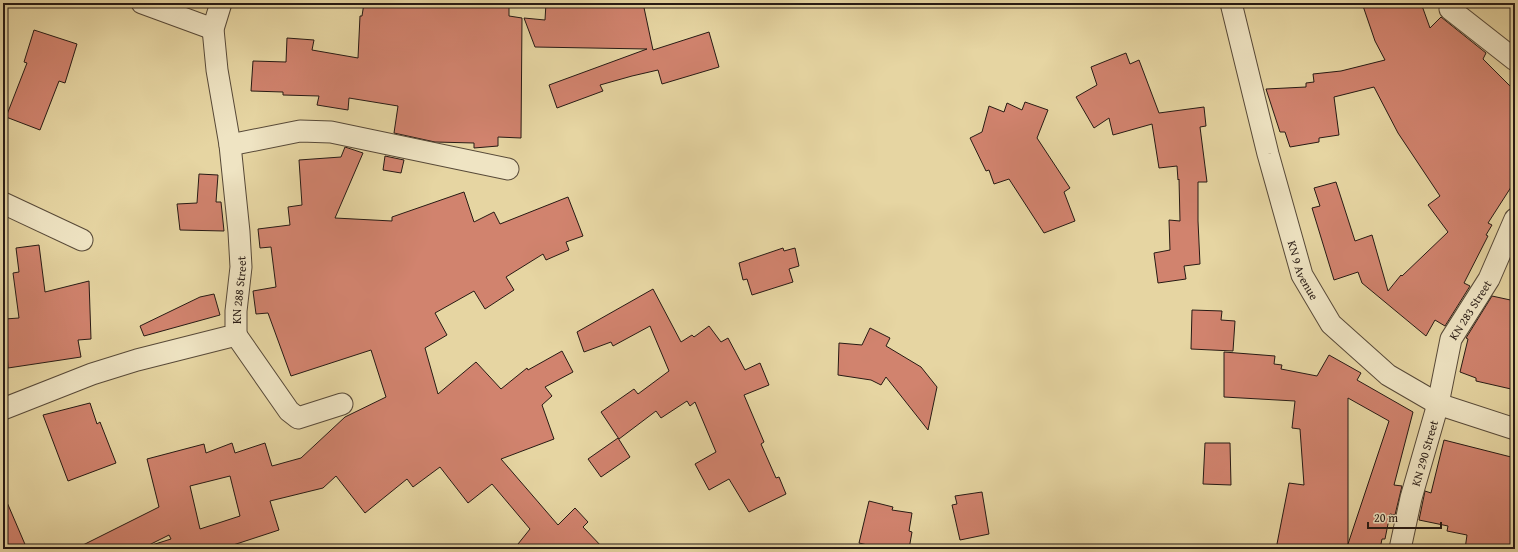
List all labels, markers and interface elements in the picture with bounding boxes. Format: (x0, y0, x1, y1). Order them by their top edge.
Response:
street label: KN 9 Avenue (1284, 238, 1323, 303)
street label: KN 288 Street (228, 255, 250, 324)
street label: KN 283 Street (1444, 276, 1495, 343)
street label: KN 290 Street (1406, 417, 1442, 488)
scale bar (1368, 504, 1441, 530)
text: 20 m (1374, 509, 1398, 526)

